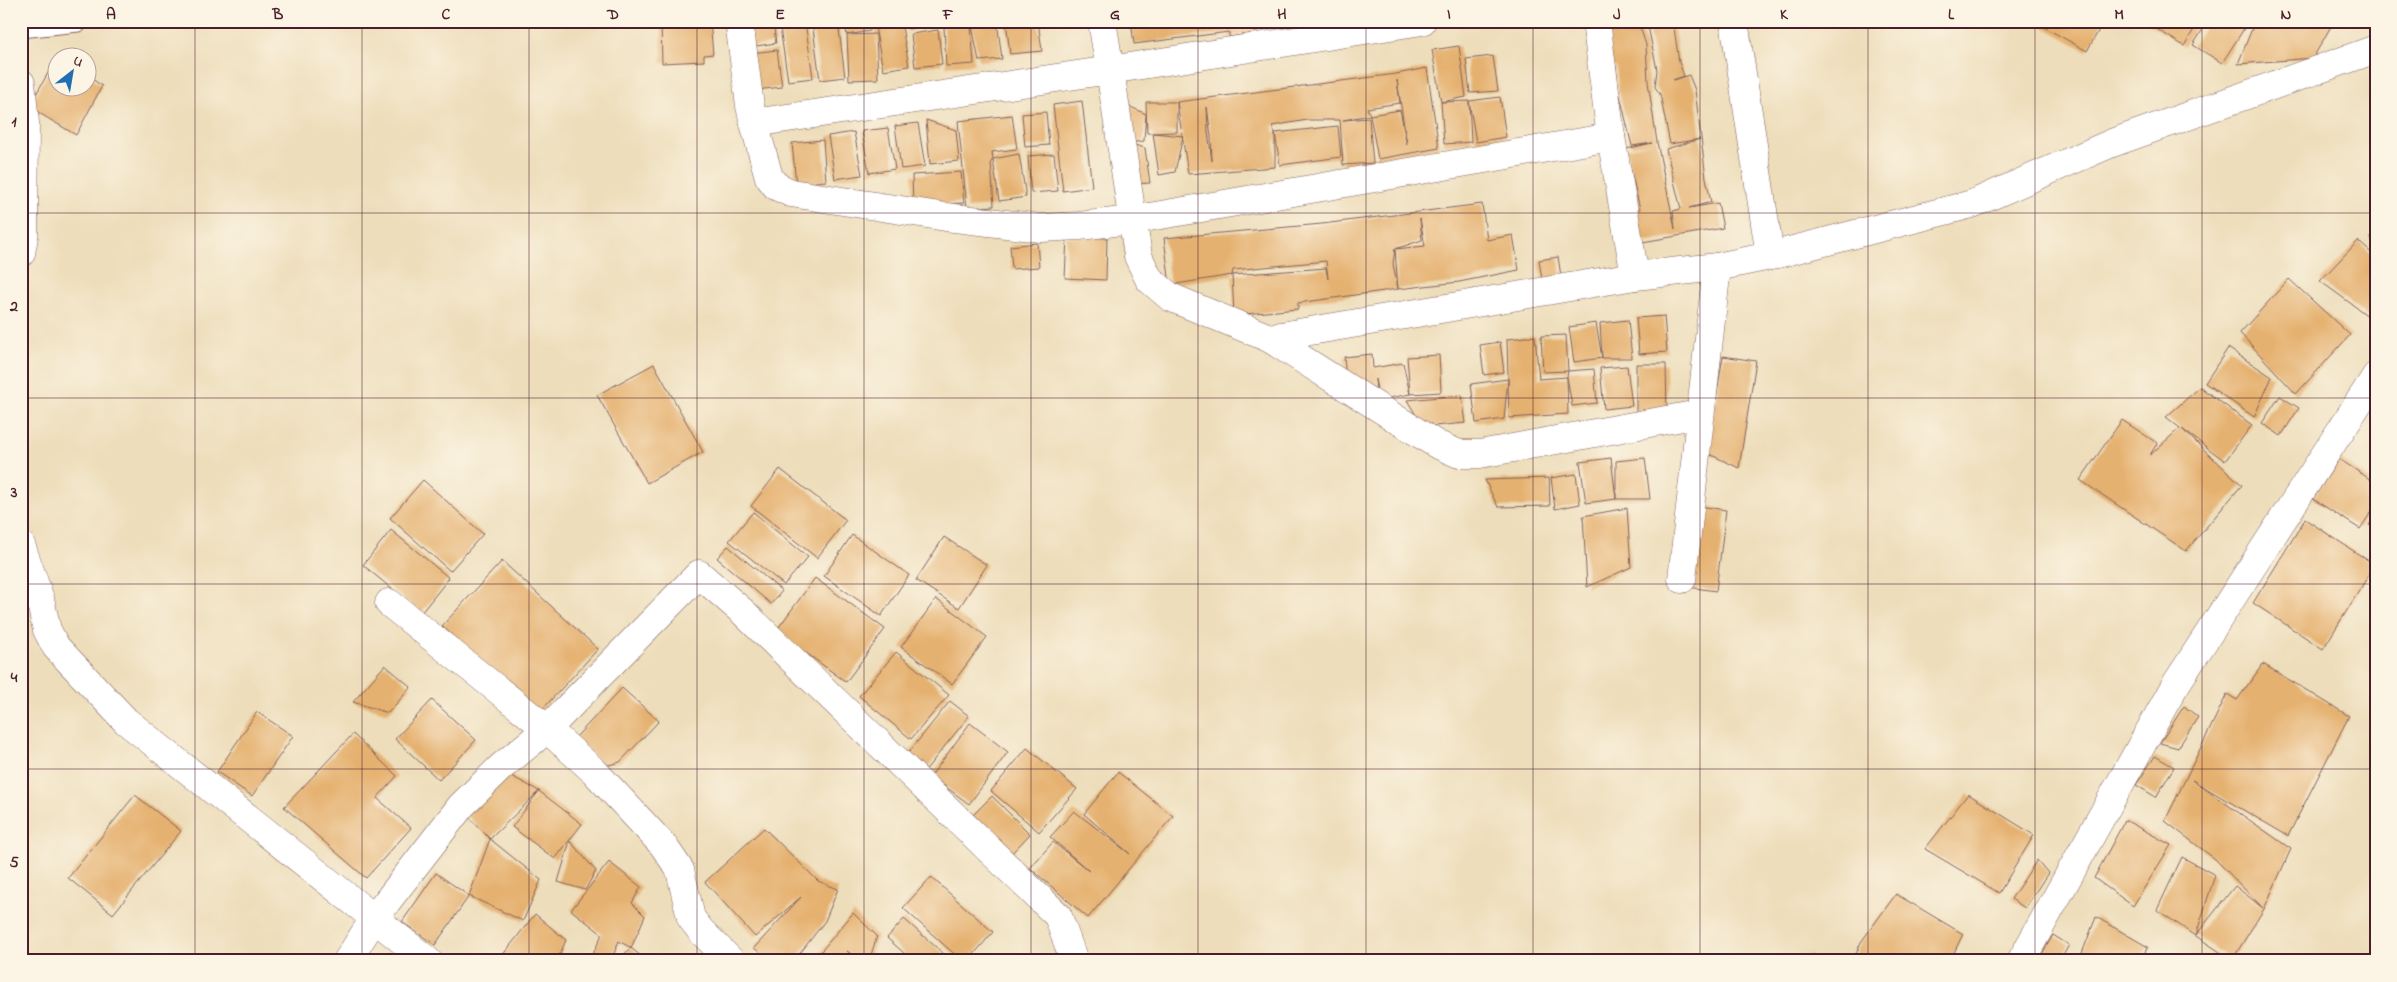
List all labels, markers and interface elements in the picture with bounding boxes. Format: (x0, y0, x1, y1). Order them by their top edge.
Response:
text: A (106, 3, 116, 27)
text: B (272, 3, 284, 27)
text: C (442, 3, 451, 27)
text: D (606, 3, 619, 27)
text: E (775, 3, 785, 27)
text: F (942, 3, 954, 27)
text: G (1110, 3, 1120, 27)
text: H (1277, 3, 1287, 27)
text: I (1447, 3, 1451, 27)
text: J (1613, 3, 1621, 27)
text: K (1780, 3, 1789, 27)
text: L (1948, 3, 1955, 27)
text: M (2114, 3, 2124, 27)
text: N (2281, 3, 2292, 27)
north arrow (48, 48, 98, 98)
text: U (69, 51, 87, 73)
text: 1 (11, 110, 17, 134)
text: 2 (9, 295, 18, 319)
text: 3 (10, 481, 18, 505)
text: 4 (10, 666, 18, 690)
text: 5 (9, 851, 19, 875)

